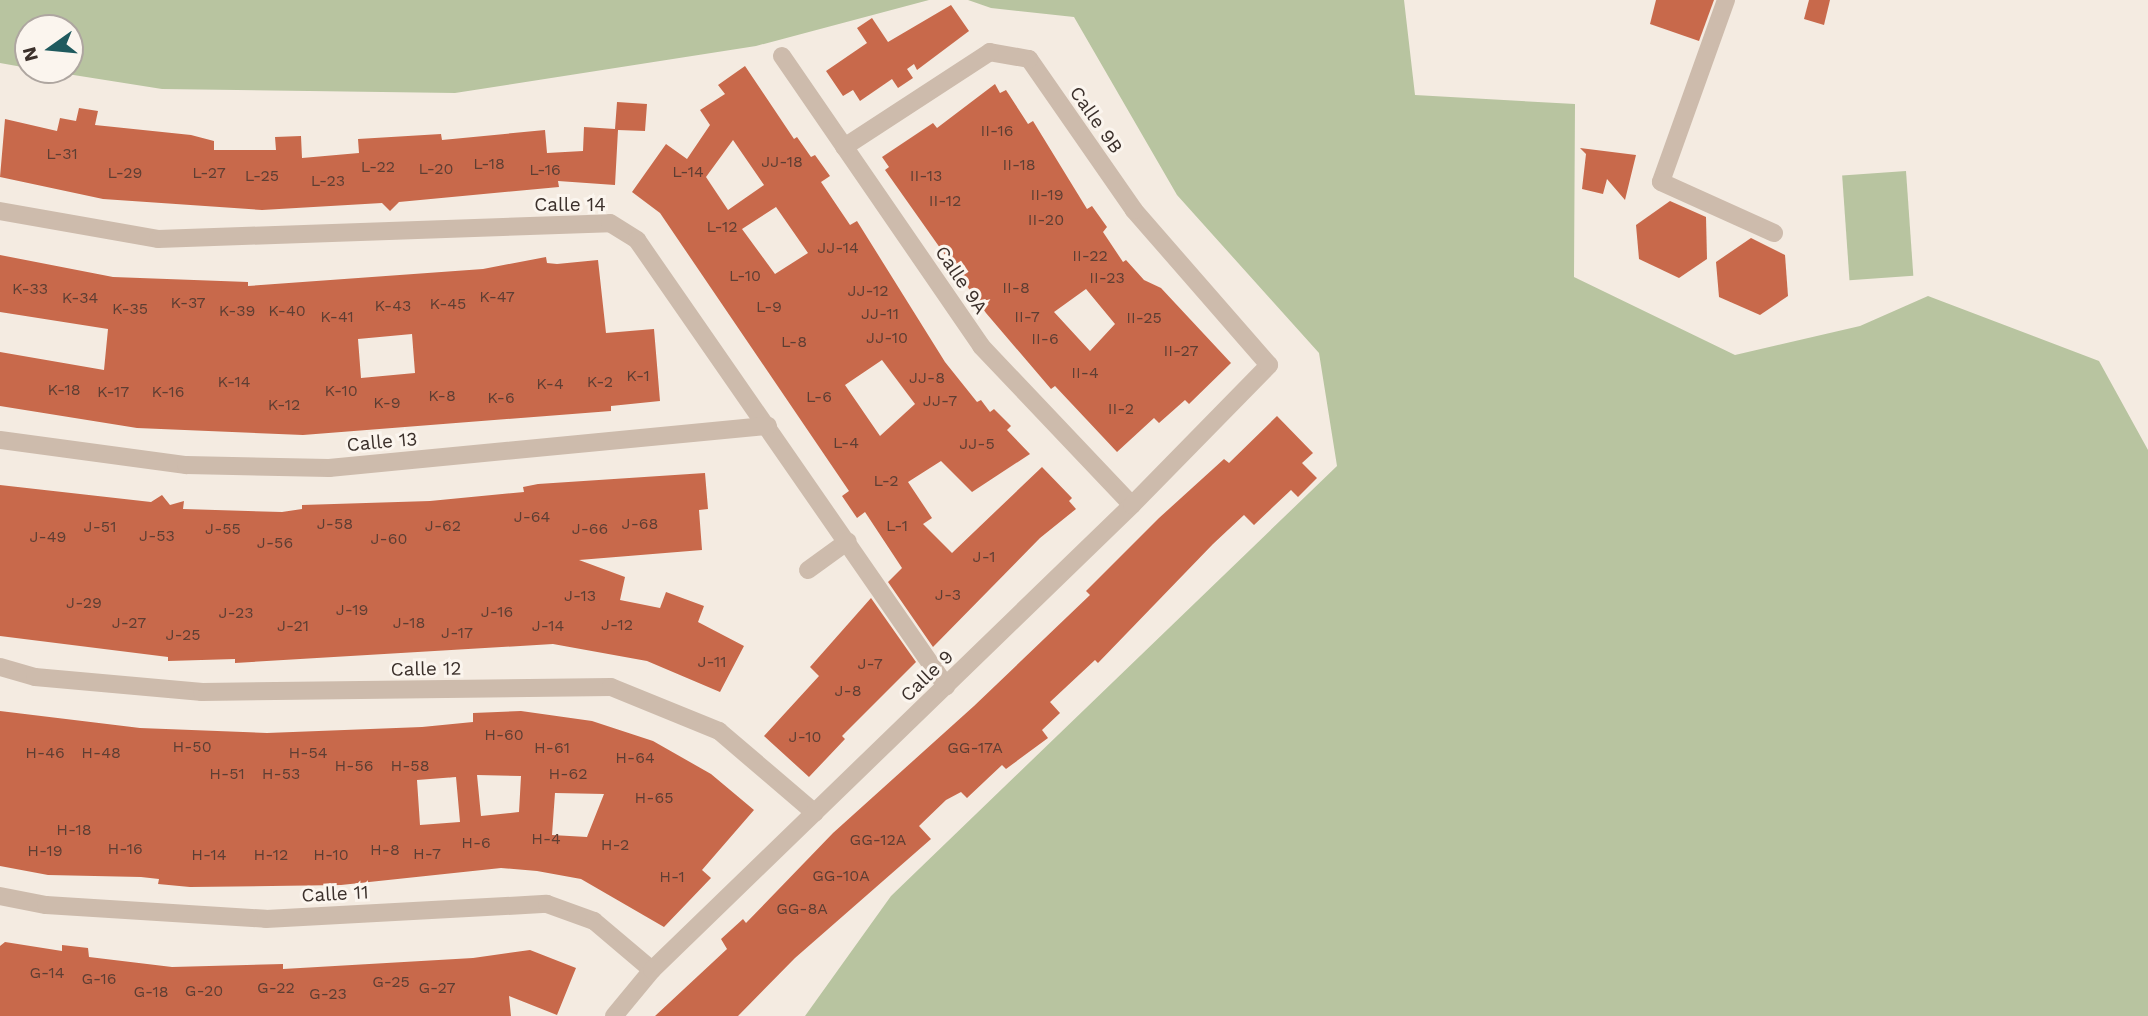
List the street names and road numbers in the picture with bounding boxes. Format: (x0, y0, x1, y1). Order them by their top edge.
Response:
street label: Calle 9B (1065, 82, 1127, 158)
street label: Calle 14 (534, 194, 606, 216)
street label: Calle 9A (930, 242, 992, 318)
street label: Calle 13 (345, 428, 419, 456)
street label: Calle 9 (896, 645, 958, 707)
street label: Calle 12 (390, 657, 462, 681)
street label: Calle 11 (301, 881, 369, 907)

